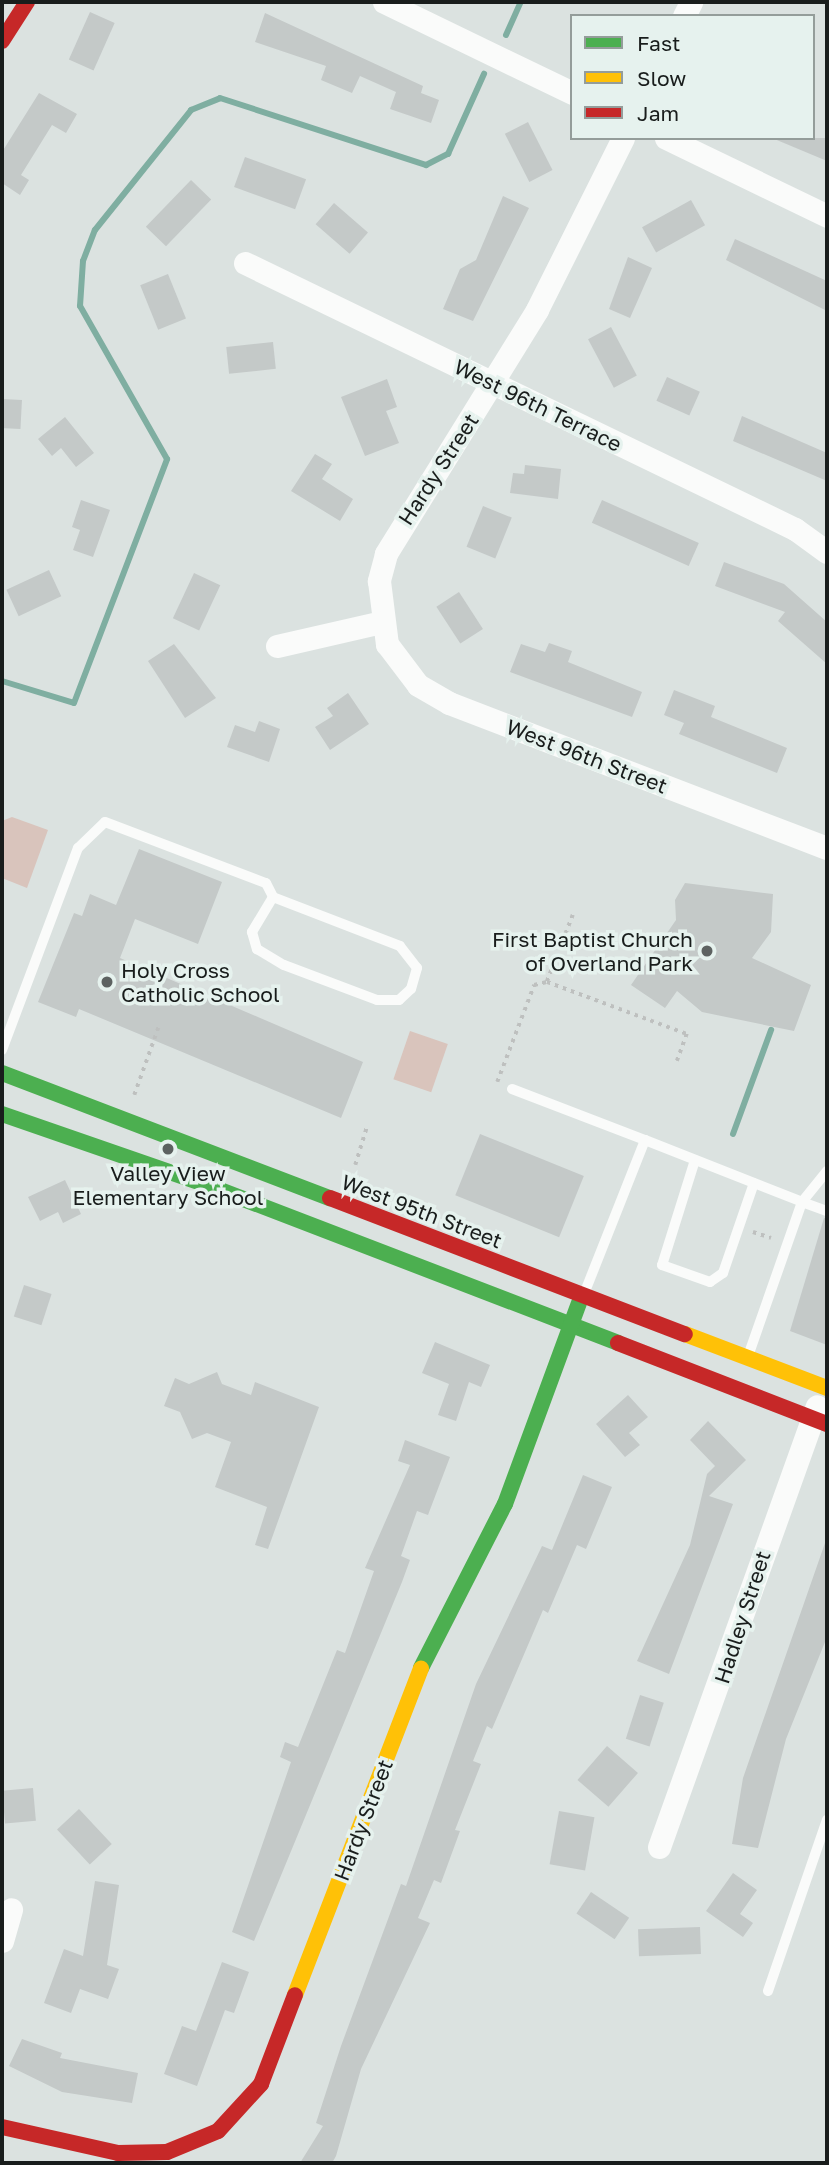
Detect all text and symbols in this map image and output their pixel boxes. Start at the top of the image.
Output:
legend [570,14,815,140]
text: Fast [637,30,680,56]
text: Slow [637,65,686,91]
text: Jam [637,100,679,126]
street label: West 96th Terrace [450,354,626,456]
street label: Hardy Street [393,409,483,529]
street label: West 96th Street [503,714,671,798]
place label: First Baptist Church of Overland Park [492,926,693,976]
marker: First Baptist Church of Overland Park [699,943,715,959]
place label: Holy Cross Catholic School [121,957,280,1007]
marker: Holy Cross Catholic School [99,974,115,990]
marker: Valley View Elementary School [160,1141,176,1157]
place label: Valley View Elementary School [73,1160,263,1210]
street label: West 95th Street [338,1169,506,1253]
street label: Hadley Street [709,1547,775,1687]
street label: Hardy Street [328,1756,398,1884]

